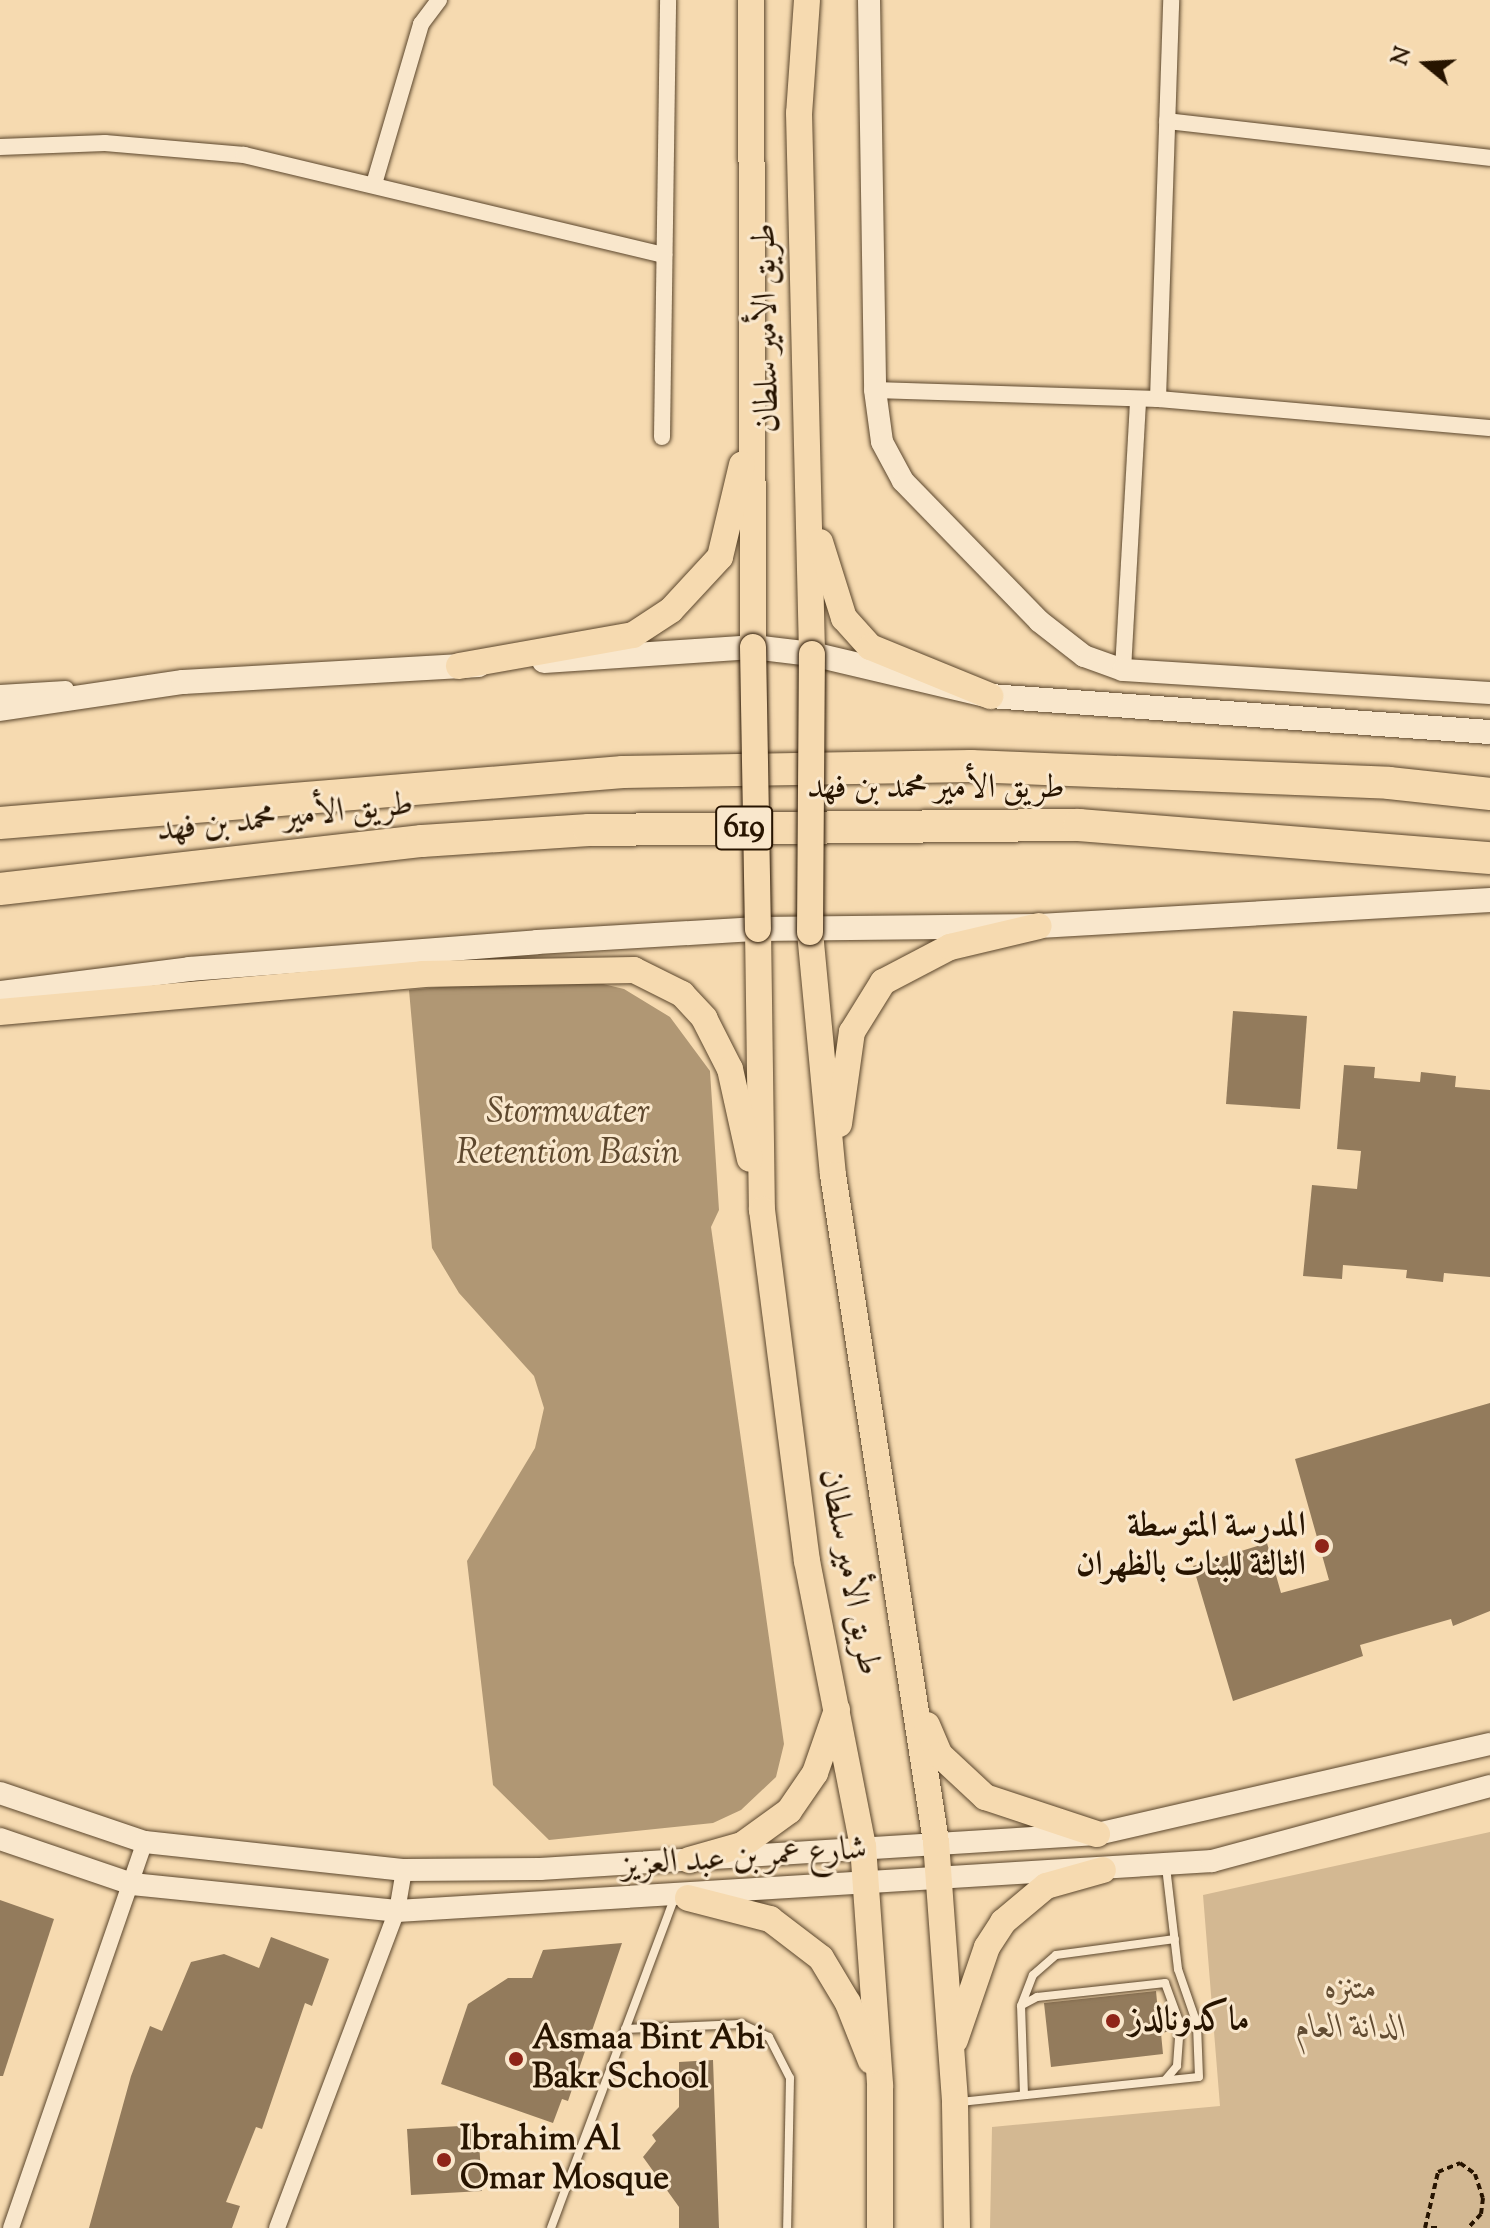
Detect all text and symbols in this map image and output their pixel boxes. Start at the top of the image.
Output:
north arrow [1386,24,1466,104]
text: N [1385,43,1421,70]
street label: طريق الأمير سلطان [745,223,789,433]
street label: طريق الأمير محمد بن فهد [807,769,1065,809]
street label: طريق الأمير محمد بن فهد [155,784,415,852]
road number: 619 [714,800,774,856]
water label: Stormwater Retention Basin [456,1091,680,1176]
street label: طريق الأمير سلطان [809,1465,889,1679]
place label: المدرسة المتوسطة الثالثة للبنات بالظهران [1076,1506,1306,1586]
marker: المدرسة المتوسطة الثالثة للبنات بالظهران [1313,1537,1331,1555]
street label: شارع عمر بن عبد العزيز [620,1829,868,1887]
park label: متنزه الدانة العام [1295,1969,1407,2048]
place label: ماكدونالدز [1129,2001,1249,2041]
marker: ماكدونالدز [1104,2012,1122,2030]
place label: Asmaa Bint Abi Bakr School [532,2019,765,2098]
marker: Asmaa Bint Abi Bakr School [507,2050,525,2068]
place label: Ibrahim Al Omar Mosque [460,2120,669,2200]
marker: Ibrahim Al Omar Mosque [435,2151,453,2169]

